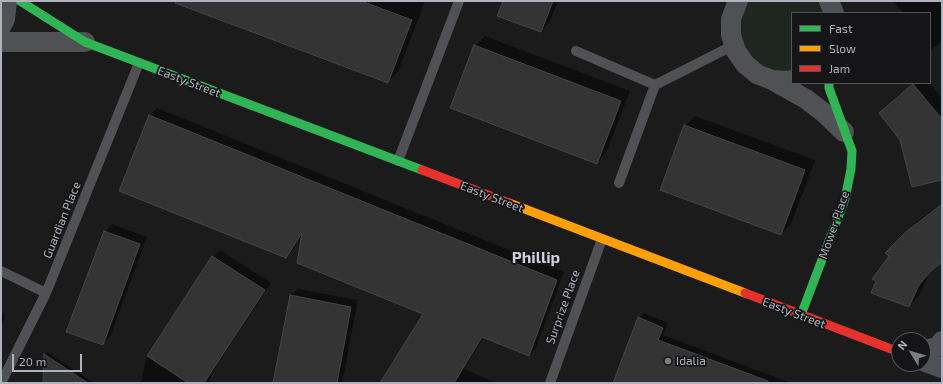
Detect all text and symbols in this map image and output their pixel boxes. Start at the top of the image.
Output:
legend [791,12,931,84]
text: Fast [829,21,852,35]
text: Slow [829,41,856,55]
text: Jam [829,61,850,75]
street label: Easty Street [155,63,223,101]
street label: Easty Street [458,178,526,216]
street label: Guardian Place [40,180,84,260]
street label: Mower Place [816,189,852,261]
district label: Phillip [512,248,560,268]
street label: Surprize Place [543,268,583,346]
street label: Easty Street [760,294,828,332]
north arrow [891,332,931,372]
text: N [894,338,910,352]
scale bar [14,346,84,372]
text: 20 m [19,354,46,368]
place label: Idalia [676,354,706,368]
marker: Idalia [663,356,673,366]

